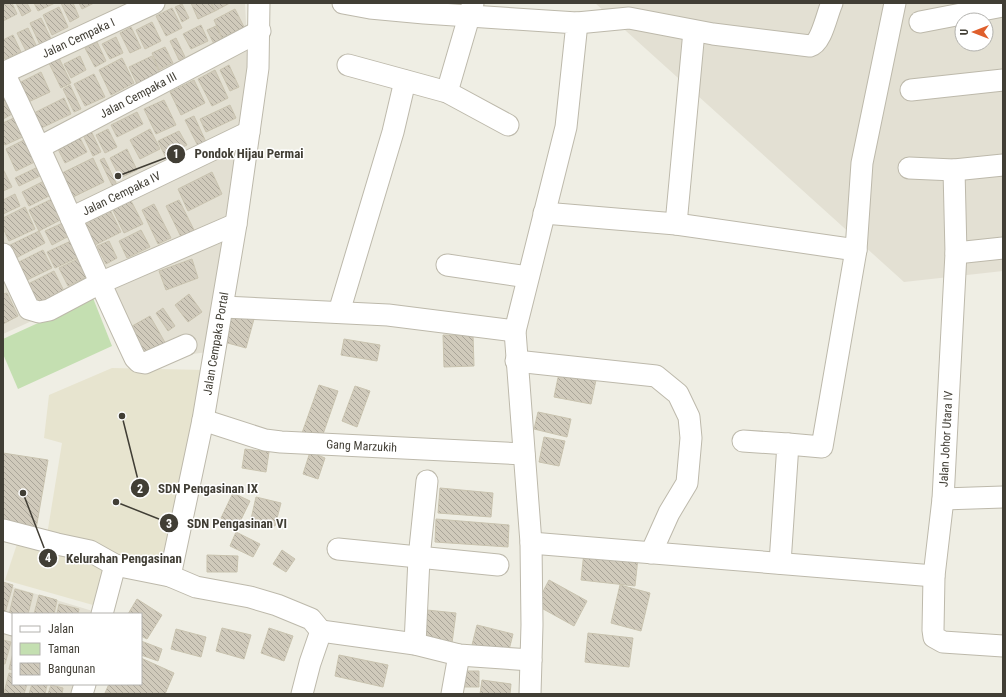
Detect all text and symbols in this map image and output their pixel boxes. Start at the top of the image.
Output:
north arrow [954,12,994,52]
street label: Jalan Cempaka I [40,15,117,61]
text: U [958,29,971,35]
street label: Jalan Cempaka III [97,69,179,121]
callout: Pondok Hijau Permai [166,141,311,166]
text: Pondok Hijau Permai [194,146,304,161]
text: 1 [173,147,179,161]
street label: Jalan Cempaka IV [80,169,163,219]
street label: Jalan Cempaka Portal [200,291,231,396]
street label: Jalan Johor Utara IV [936,390,956,487]
street label: Gang Marzukih [326,437,398,455]
callout: SDN Pengasinan IX [130,476,266,501]
text: SDN Pengasinan IX [158,481,259,496]
text: 2 [137,482,143,496]
callout: SDN Pengasinan VI [159,511,295,536]
text: SDN Pengasinan VI [187,516,287,531]
text: 3 [166,517,172,531]
callout: Kelurahan Pengasinan [38,546,190,571]
text: 4 [45,551,51,565]
text: Kelurahan Pengasinan [66,551,182,566]
legend [12,613,142,685]
text: Jalan [48,622,74,636]
text: Taman [48,642,80,656]
text: Bangunan [48,662,95,676]

